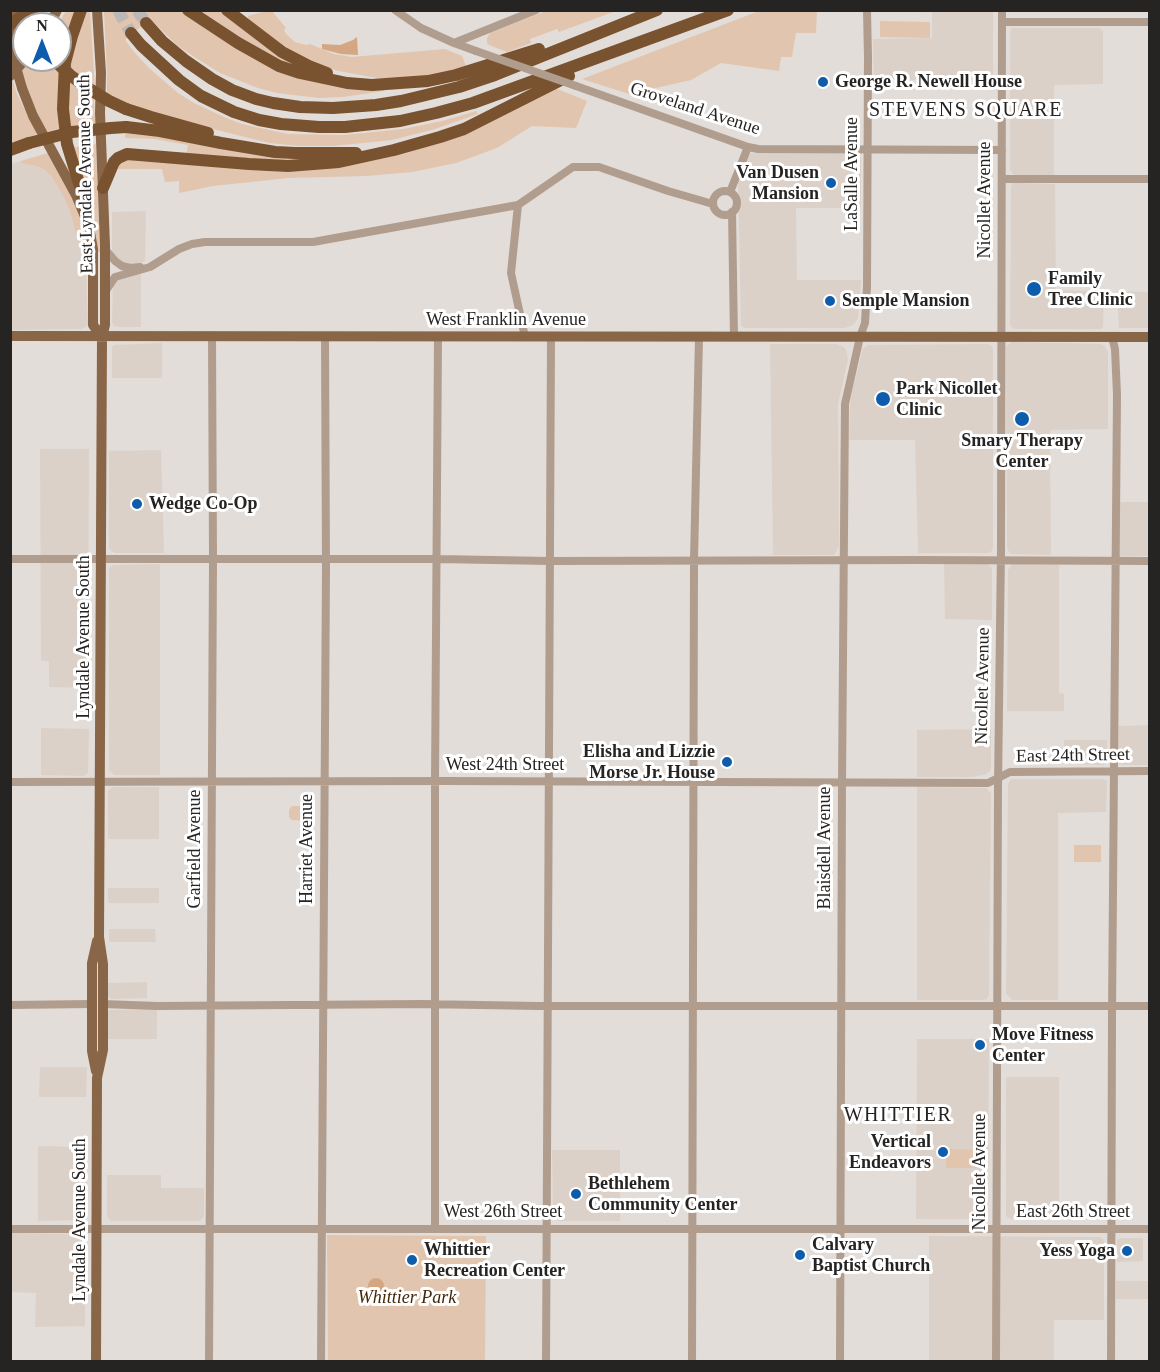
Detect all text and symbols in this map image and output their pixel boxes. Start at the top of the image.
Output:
north arrow [12,12,72,72]
text: N [36,17,48,34]
place label: George R. Newell House [835,71,1022,93]
street label: East Lyndale Avenue South [73,74,99,274]
marker: George R. Newell House [816,75,830,89]
street label: Groveland Avenue [627,78,763,140]
district label: STEVENS SQUARE [869,99,1063,123]
street label: LaSalle Avenue [841,117,863,231]
street label: Nicollet Avenue [974,141,996,259]
place label: Van Dusen Mansion [736,162,819,204]
marker: Van Dusen Mansion [824,176,838,190]
place label: Family Tree Clinic [1048,268,1133,310]
marker: Family Tree Clinic [1025,280,1043,298]
place label: Semple Mansion [842,290,970,312]
marker: Semple Mansion [823,294,837,308]
street label: West Franklin Avenue [426,309,586,331]
place label: Park Nicollet Clinic [896,378,997,420]
marker: Park Nicollet Clinic [874,390,892,408]
marker: Smary Therapy Center [1013,410,1031,428]
place label: Smary Therapy Center [961,430,1083,472]
place label: Wedge Co-Op [149,493,258,515]
marker: Wedge Co-Op [130,497,144,511]
street label: Lyndale Avenue South [73,555,95,719]
street label: Nicollet Avenue [971,627,995,745]
place label: Elisha and Lizzie Morse Jr. House [583,741,715,783]
street label: East 24th Street [1016,744,1130,768]
street label: West 24th Street [446,754,564,776]
marker: Elisha and Lizzie Morse Jr. House [720,755,734,769]
street label: Blaisdell Avenue [814,786,836,910]
street label: Garfield Avenue [184,789,206,909]
street label: Harriet Avenue [296,794,318,904]
place label: Move Fitness Center [992,1024,1093,1066]
marker: Move Fitness Center [973,1038,987,1052]
district label: WHITTIER [844,1104,952,1128]
street label: Nicollet Avenue [969,1113,991,1231]
place label: Vertical Endeavors [849,1131,931,1174]
street label: Lyndale Avenue South [69,1138,91,1302]
marker: Vertical Endeavors [936,1145,950,1159]
place label: Bethlehem Community Center [588,1173,737,1216]
marker: Bethlehem Community Center [569,1187,583,1201]
street label: West 26th Street [444,1201,562,1223]
street label: East 26th Street [1016,1201,1130,1223]
place label: Calvary Baptist Church [812,1234,930,1276]
place label: Whittier Recreation Center [424,1239,565,1282]
place label: Yess Yoga [1039,1240,1115,1262]
marker: Yess Yoga [1120,1244,1134,1258]
marker: Calvary Baptist Church [793,1248,807,1262]
marker: Whittier Recreation Center [405,1253,419,1267]
park label: Whittier Park [358,1287,456,1309]

